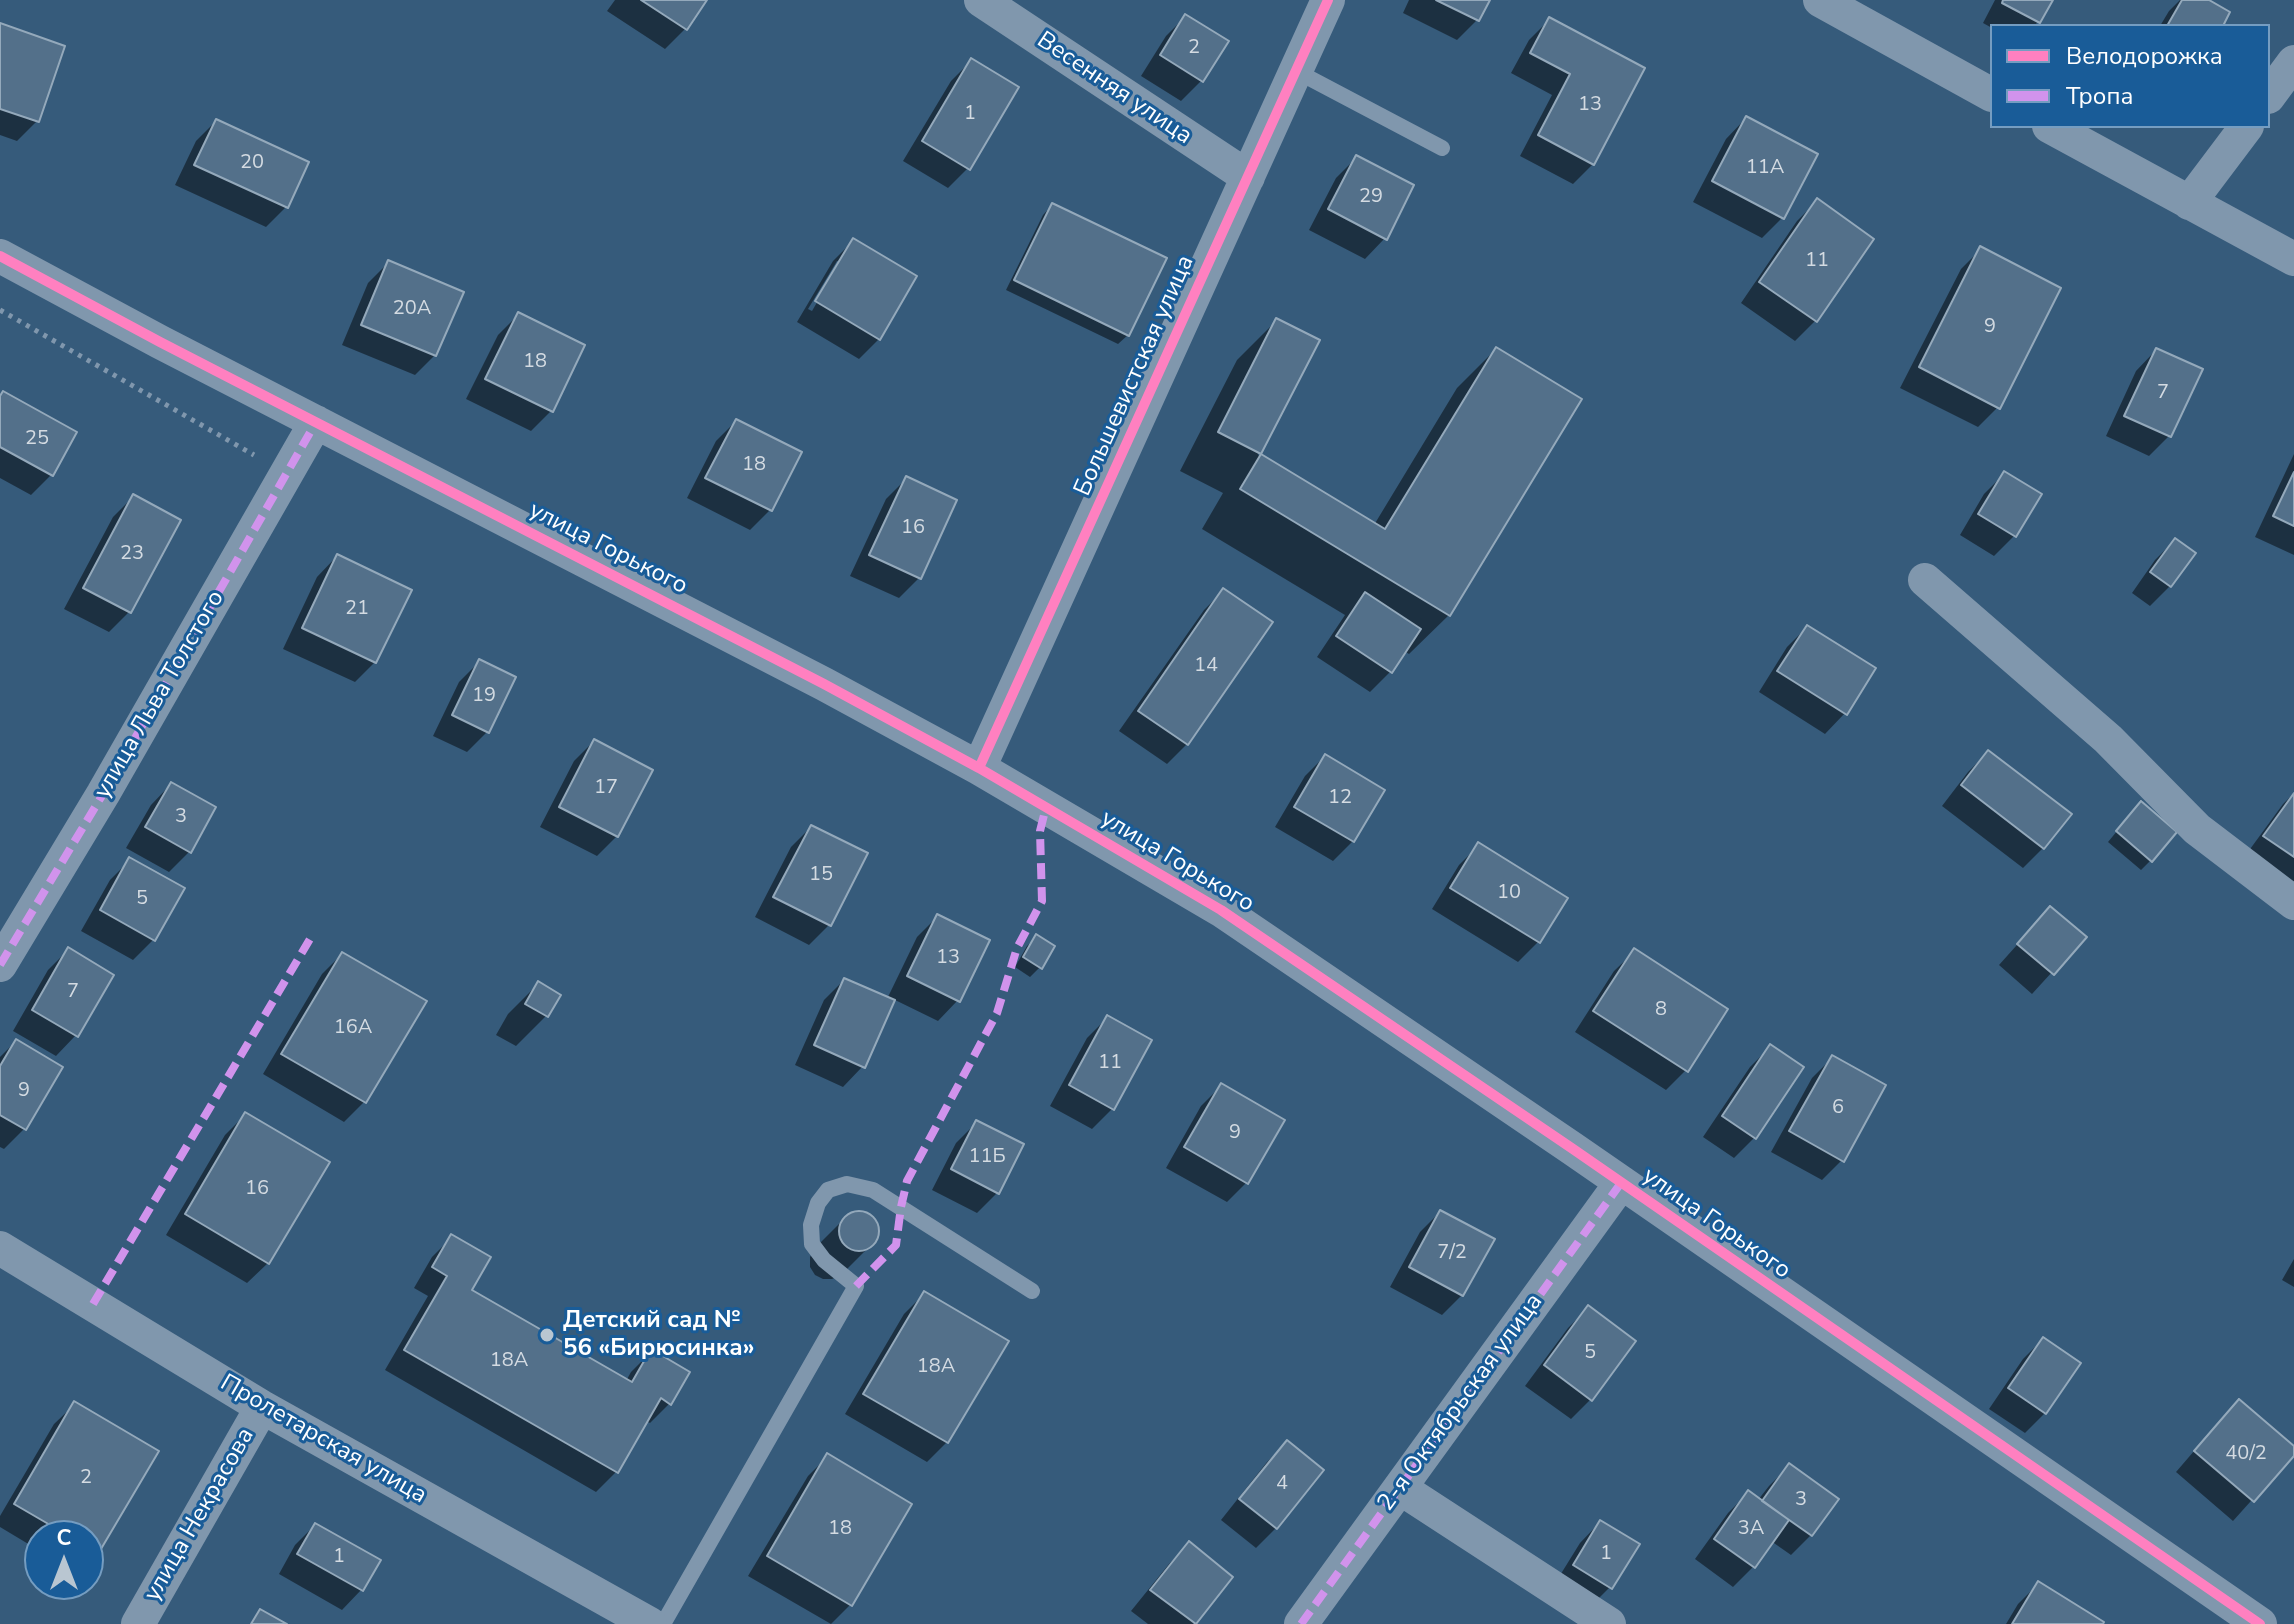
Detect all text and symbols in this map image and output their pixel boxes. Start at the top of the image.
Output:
legend [1990,24,2270,128]
street label: Весенняя улица [1031,27,1197,151]
house number: 2 [1188,36,1200,60]
text: Велодорожка [2066,40,2223,72]
text: Тропа [2066,80,2133,112]
house number: 13 [1578,93,1602,117]
house number: 1 [964,102,976,126]
house number: 20 [240,151,264,175]
house number: 11А [1746,156,1784,180]
house number: 29 [1359,185,1383,209]
house number: 11 [1805,249,1829,273]
street label: Большевистская улица [1069,251,1201,501]
house number: 20А [393,297,431,321]
house number: 9 [1984,315,1996,339]
house number: 18 [523,350,547,374]
house number: 7 [2157,381,2169,405]
house number: 25 [25,427,49,451]
house number: 18 [742,453,766,477]
street label: улица Горького [524,497,692,601]
house number: 16 [901,516,925,540]
house number: 23 [120,542,144,566]
street label: улица Льва Толстого [89,586,231,804]
house number: 21 [345,597,369,621]
house number: 14 [1194,654,1218,678]
house number: 19 [472,684,496,708]
house number: 17 [594,776,618,800]
house number: 12 [1328,786,1352,810]
house number: 3 [175,805,187,829]
street label: улица Горького [1095,805,1259,919]
house number: 15 [809,863,833,887]
house number: 10 [1497,881,1521,905]
house number: 5 [136,887,148,911]
house number: 13 [936,946,960,970]
house number: 7 [67,980,79,1004]
house number: 8 [1655,998,1667,1022]
house number: 16А [334,1016,372,1040]
house number: 11 [1098,1051,1122,1075]
house number: 9 [18,1079,30,1103]
house number: 6 [1832,1096,1844,1120]
house number: 9 [1229,1121,1241,1145]
house number: 11Б [968,1145,1006,1169]
street label: улица Горького [1636,1162,1796,1286]
house number: 16 [245,1177,269,1201]
house number: 7/2 [1437,1241,1467,1265]
street label: 2-я Октябрьская улица [1372,1289,1550,1517]
place label: Детский сад № 56 «Бирюсинка» [563,1307,755,1363]
marker: Детский сад № 56 «Бирюсинка» [538,1326,556,1344]
house number: 5 [1584,1341,1596,1365]
house number: 18А [490,1349,528,1373]
house number: 18А [917,1355,955,1379]
street label: Пролетарская улица [215,1369,431,1511]
street label: улица Некрасова [139,1423,261,1607]
house number: 40/2 [2225,1442,2267,1466]
house number: 2 [80,1466,92,1490]
house number: 4 [1276,1472,1288,1496]
house number: 3 [1795,1488,1807,1512]
house number: 18 [828,1517,852,1541]
house number: 3А [1738,1517,1764,1541]
north arrow [24,1520,104,1600]
text: С [57,1523,71,1553]
house number: 1 [1600,1542,1612,1566]
house number: 1 [333,1545,345,1569]

